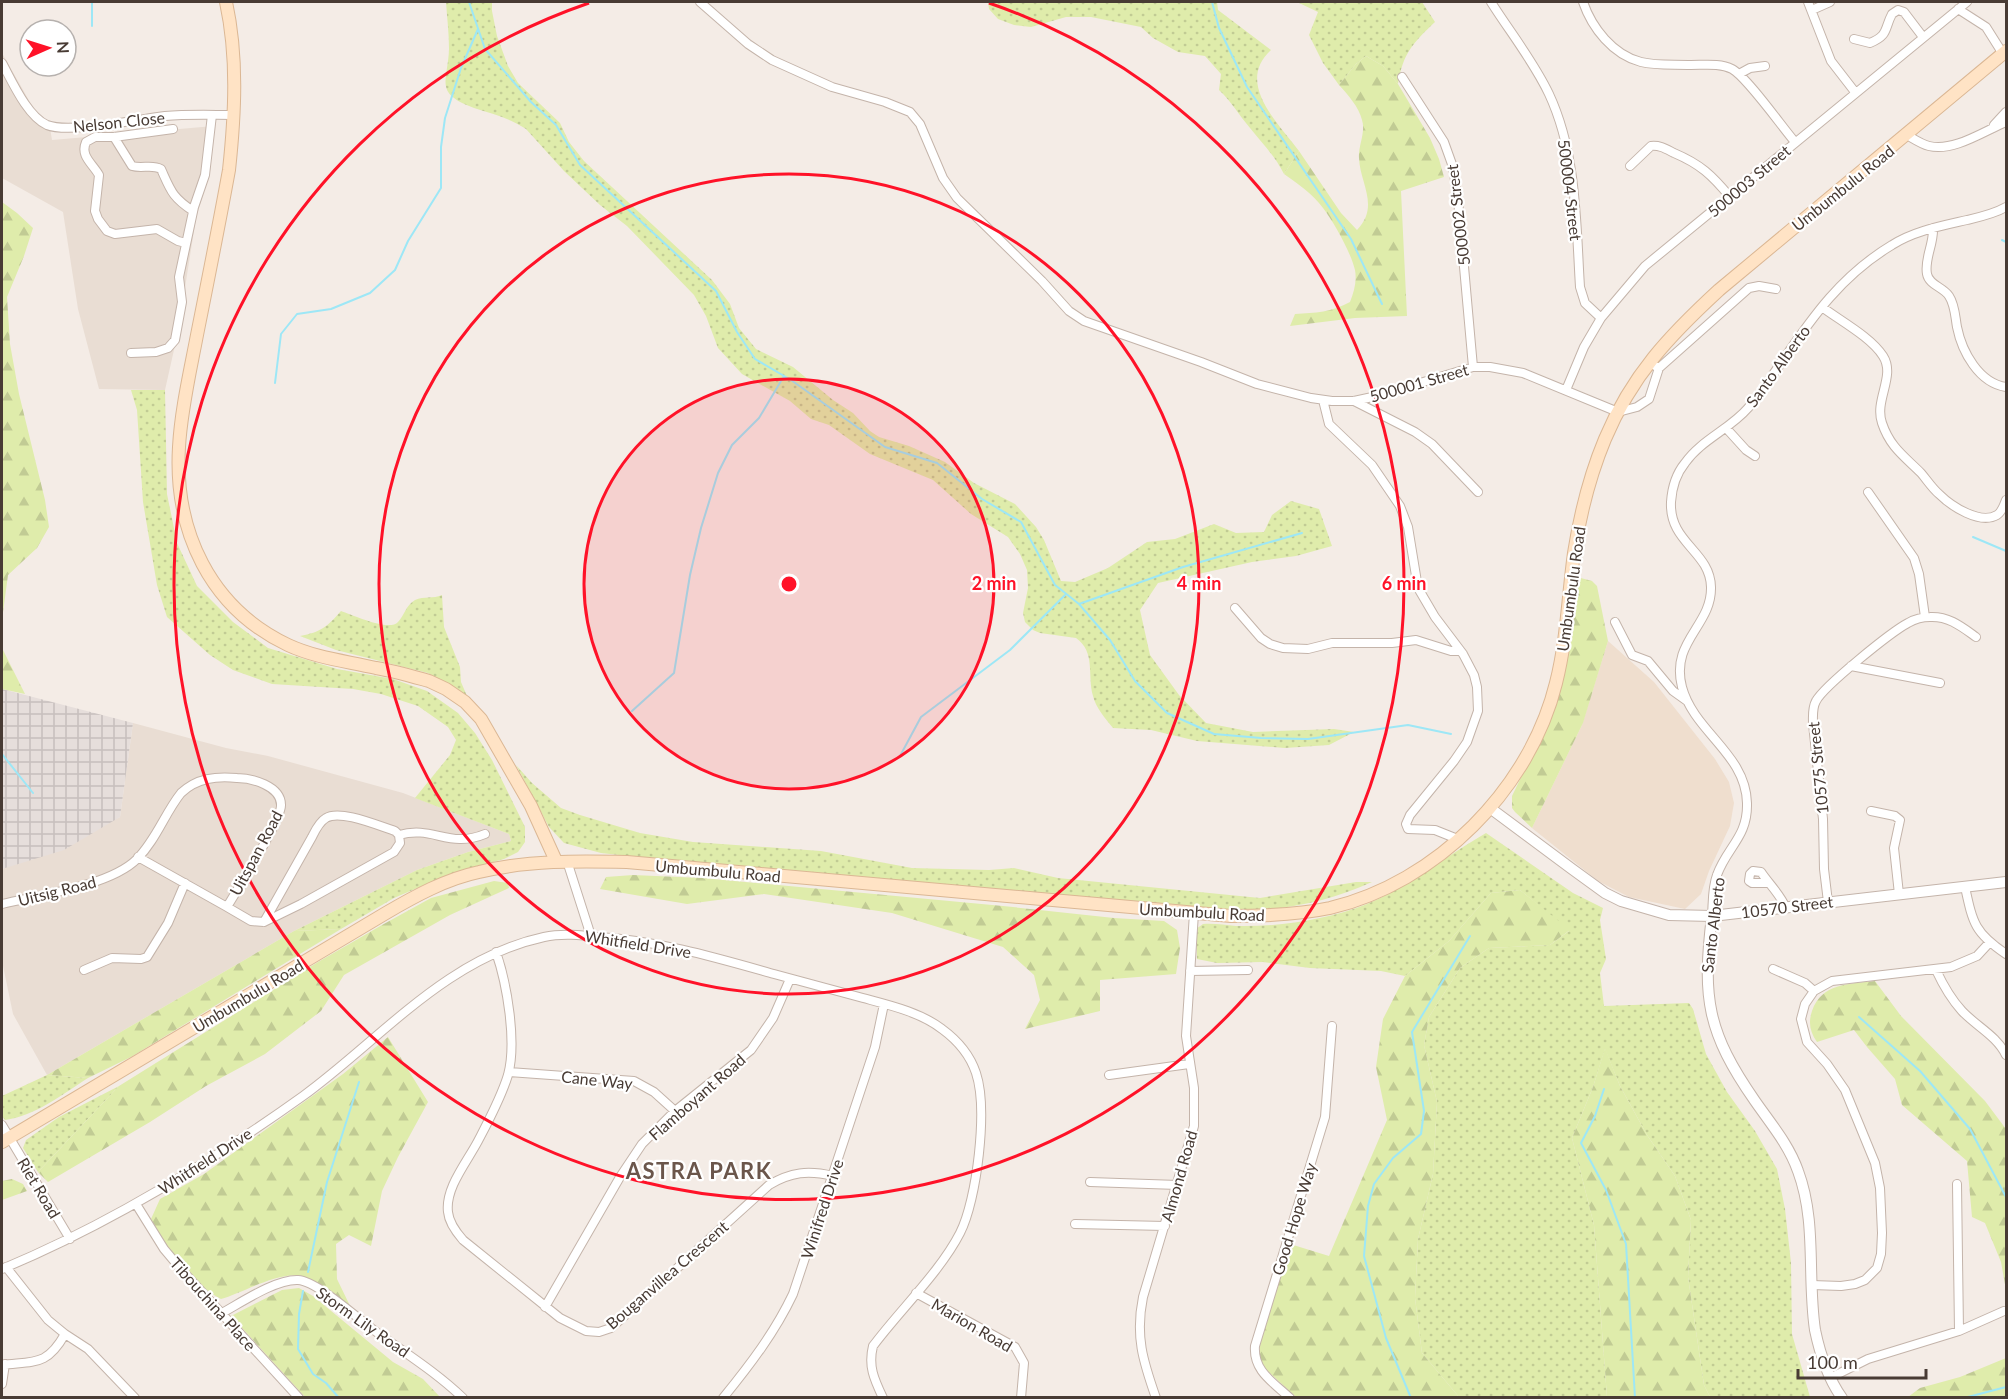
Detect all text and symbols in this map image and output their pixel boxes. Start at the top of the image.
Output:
north arrow [18,18,78,78]
text: N [54,41,73,54]
street label: Nelson Close [72,107,166,136]
street label: 500004 Street [1555,138,1586,242]
street label: 500003 Street [1704,140,1794,221]
street label: Umbumbulu Road [1788,141,1898,235]
street label: 500002 Street [1442,163,1473,267]
street label: Santo Alberto [1742,321,1814,410]
street label: 500001 Street [1367,359,1471,406]
street label: Umbumbulu Road [1552,525,1589,653]
text: 2 min [972,572,1016,594]
text: 4 min [1177,572,1221,594]
text: 6 min [1382,572,1426,594]
centre of rings [779,574,799,594]
street label: 10575 Street [1803,721,1832,815]
street label: Uitspan Road [225,807,286,899]
street label: Umbumbulu Road [655,856,782,885]
street label: Uitsig Road [16,872,98,909]
street label: Santo Alberto [1697,876,1728,974]
street label: 10570 Street [1740,891,1834,922]
street label: Umbumbulu Road [1139,899,1265,924]
street label: Whitfield Drive [583,926,693,961]
street label: Umbumbulu Road [189,955,307,1036]
street label: Flamboyant Road [644,1050,749,1144]
street label: Cane Way [560,1066,634,1093]
street label: Whitfield Drive [154,1123,255,1198]
street label: Almond Road [1156,1128,1201,1224]
street label: Riet Road [14,1154,65,1222]
district label: ASTRA PARK [625,1157,772,1184]
street label: Winifred Drive [796,1157,847,1261]
street label: Good Hope Way [1267,1160,1320,1277]
street label: Bouganvillea Crescent [602,1216,732,1333]
street label: Tibouchina Place [167,1253,260,1354]
street label: Storm Lily Road [313,1282,414,1361]
street label: Marion Road [929,1294,1016,1355]
scale bar [1798,1342,1926,1380]
text: 100 m [1807,1351,1858,1373]

